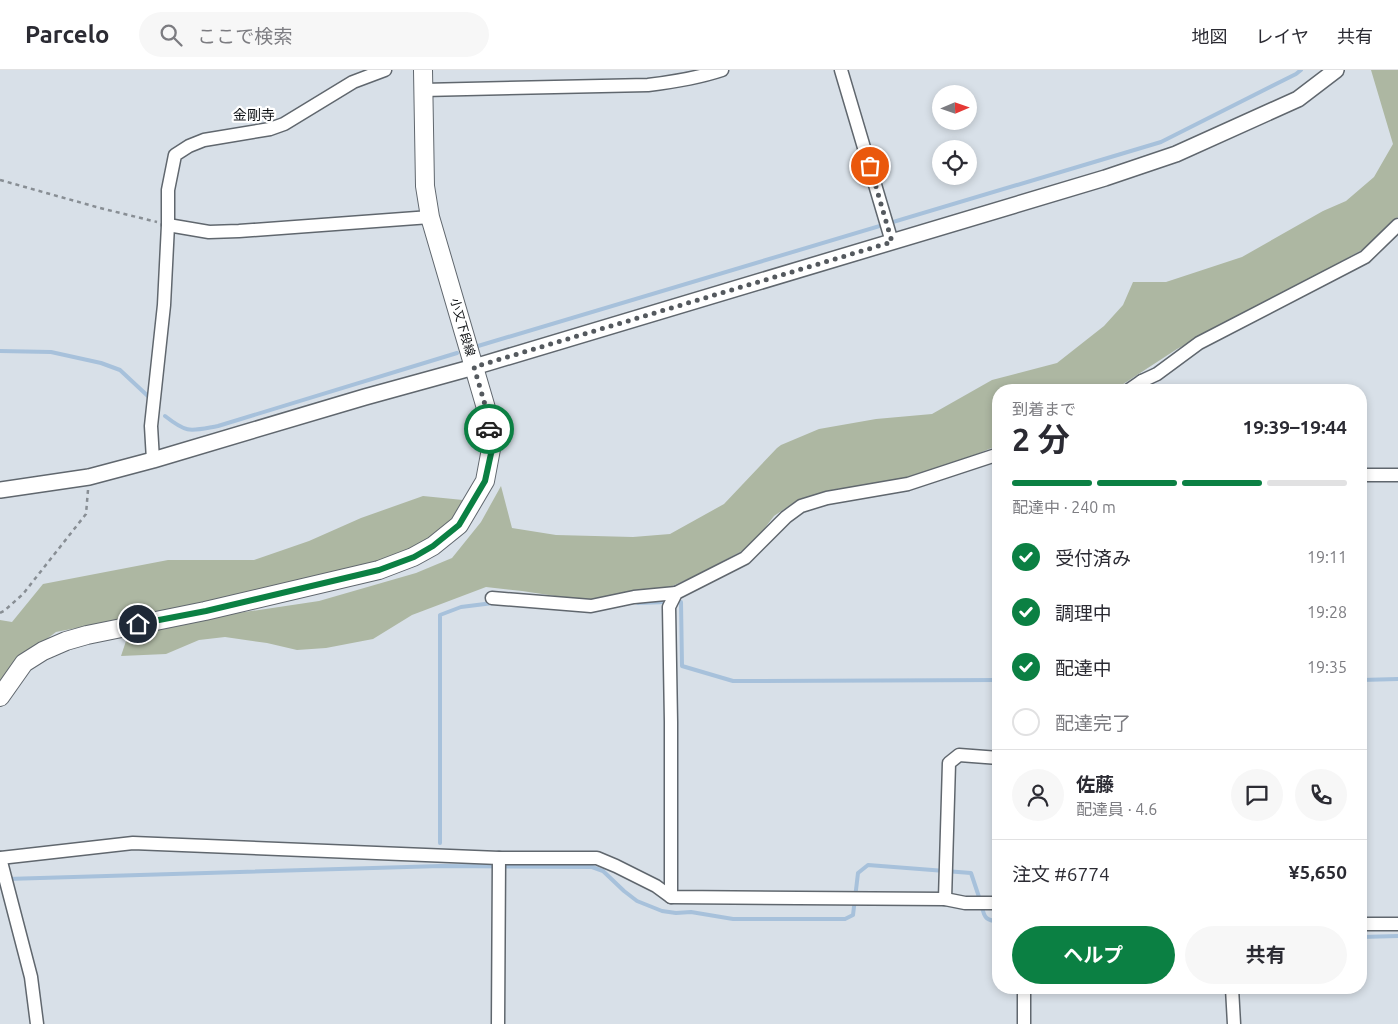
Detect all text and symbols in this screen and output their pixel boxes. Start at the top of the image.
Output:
search box [139,12,489,57]
text: Parcelo [25,21,109,48]
icon: search [157,21,185,49]
text: ここで検索 [197,25,292,47]
text: 地図 [1192,26,1228,46]
text: レイヤ [1256,26,1309,46]
text: 共有 [1337,26,1373,46]
north arrow [932,85,978,130]
map controls [932,85,977,185]
district label: 金剛寺 [233,107,275,123]
button: locate [932,140,977,185]
pin [849,145,891,187]
icon: bag [856,152,884,180]
street label: 小又下段線 [448,296,478,358]
text: 到着まで [1012,400,1076,418]
courier [464,404,514,454]
icon: car [475,415,503,443]
text: 19:39–19:44 [1242,416,1347,438]
text: 2 分 [1012,421,1070,457]
text: 配達中 · 240 m [1012,498,1116,516]
icon: check [1012,543,1040,571]
text: 受付済み [1055,547,1131,569]
text: 19:11 [1307,548,1347,566]
icon: check [1012,598,1040,626]
text: 調理中 [1055,602,1112,624]
pin [117,603,159,645]
text: 19:28 [1307,603,1347,621]
icon: home [124,610,152,638]
icon: check [1012,653,1040,681]
text: 配達中 [1055,657,1112,679]
text: 19:35 [1307,658,1347,676]
text: 配達完了 [1055,712,1131,734]
button: person [1012,769,1064,821]
button: chat [1231,769,1283,821]
button: phone [1295,769,1347,821]
text: 佐藤 [1076,773,1114,795]
text: 配達員 · 4.6 [1076,800,1157,818]
text: ¥5,650 [1289,861,1347,883]
text: 注文 #6774 [1012,863,1110,885]
button: ヘルプ [1012,926,1175,984]
button: 共有 [1185,926,1347,984]

